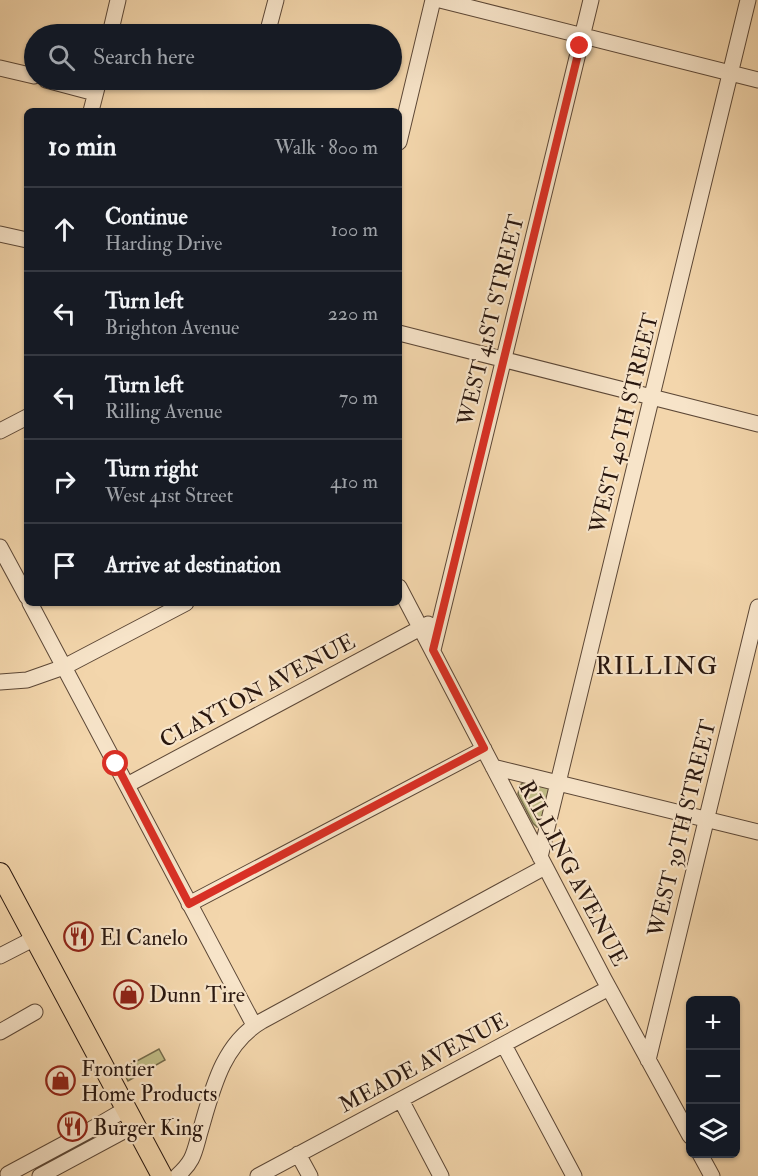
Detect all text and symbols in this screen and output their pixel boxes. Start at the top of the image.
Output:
search box [24,24,402,90]
route end [566,32,592,58]
icon: search [45,41,78,74]
text: Search here [93,43,195,71]
text: 10 min [48,131,116,163]
text: Walk · 800 m [275,135,378,160]
text: Continue [105,203,188,231]
street label: WEST 41ST STREET [451,211,531,430]
icon: ahead [48,213,81,246]
text: 100 m [331,217,378,242]
text: Harding Drive [105,231,222,256]
text: Turn left [105,287,184,315]
icon: left [48,297,81,330]
text: 220 m [328,301,378,326]
street label: WEST 40TH STREET [583,310,665,537]
text: Brighton Avenue [105,315,239,340]
text: Turn left [105,371,184,399]
icon: left [48,381,81,414]
text: 70 m [339,385,378,410]
text: Rilling Avenue [105,399,222,424]
text: Turn right [105,455,198,483]
icon: right [48,465,81,498]
text: 410 m [330,469,378,494]
text: West 41st Street [105,483,233,508]
icon: arrive [48,549,81,582]
text: Arrive at destination [105,551,281,579]
street label: CLAYTON AVENUE [155,627,360,754]
district label: RILLING [595,651,719,682]
street label: WEST 39TH STREET [641,716,723,941]
route start [102,750,128,776]
street label: RILLING AVENUE [512,776,634,971]
restaurant icon: El Canelo [63,921,95,953]
place label: El Canelo [100,924,188,952]
shop icon: Dunn Tire [112,978,144,1010]
place label: Dunn Tire [149,981,245,1009]
map controls [686,996,740,1158]
button: + [686,996,740,1050]
street label: MEADE AVENUE [334,1007,513,1119]
button: − [686,1050,740,1104]
place label: Frontier Home Products [81,1055,217,1108]
shop icon: Frontier Home Products [44,1065,76,1097]
button: layers [686,1104,740,1158]
restaurant icon: Burger King [56,1111,88,1143]
place label: Burger King [93,1114,204,1142]

